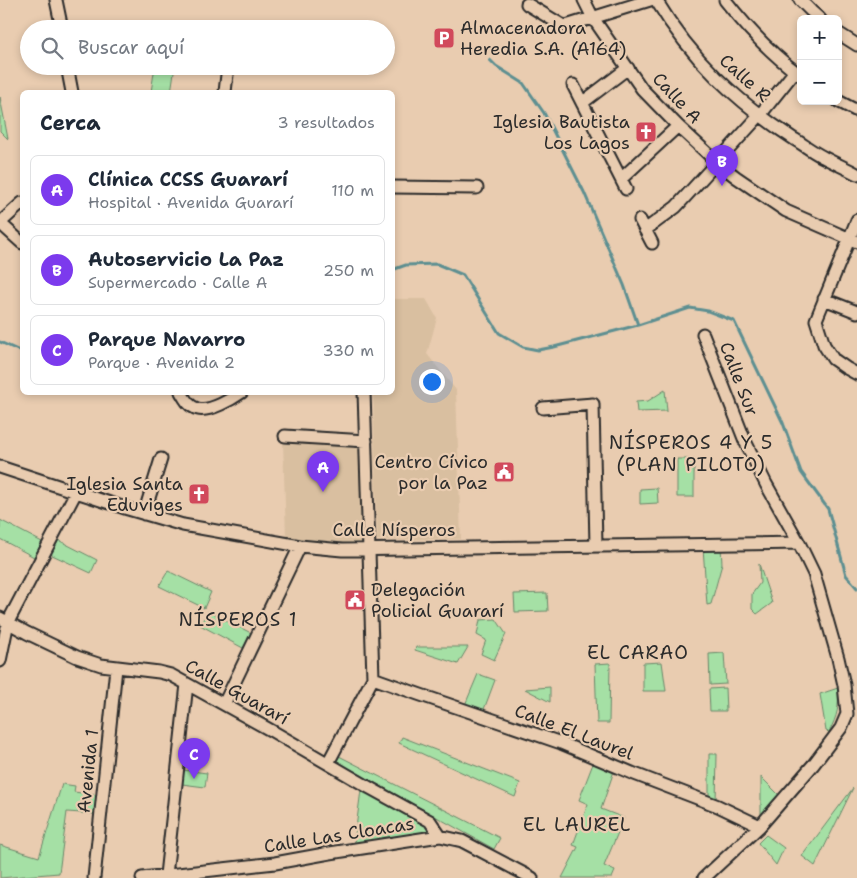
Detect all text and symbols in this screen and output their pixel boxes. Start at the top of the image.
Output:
map controls [797,15,842,105]
button: + [797,15,842,60]
place label: Almacenadora Heredia S.A. (A164) [460,16,626,61]
search box [20,20,395,75]
parking icon: Almacenadora Heredia S.A. (A164) [432,26,456,50]
icon: search [38,34,66,62]
text: Buscar aquí [78,35,184,60]
street label: Calle R [714,49,776,107]
button: − [797,60,842,105]
street label: Calle A [647,67,707,129]
text: Cerca [40,109,101,137]
place label: Iglesia Bautista Los Lagos [493,110,630,155]
text: 3 resultados [277,112,375,133]
church icon: Iglesia Bautista Los Lagos [634,120,658,144]
pin: B [706,145,738,186]
text: Clínica CCSS Guararí [88,167,288,192]
text: A [51,180,63,201]
text: 110 m [331,180,374,201]
text: Hospital · Avenida Guararí [88,192,294,213]
text: Autoservicio La Paz [88,247,284,272]
text: B [52,260,62,281]
text: 250 m [323,260,374,281]
text: Supermercado · Calle A [88,272,267,293]
text: Parque Navarro [88,327,245,352]
street label: Calle Sur [714,339,764,419]
text: C [52,340,62,361]
text: 330 m [322,340,374,361]
text: Parque · Avenida 2 [88,352,235,373]
your location [419,369,445,395]
district label: NÍSPEROS 4 Y 5 (PLAN PILOTO) [609,429,773,477]
place label: Centro Cívico por la Paz [374,450,488,495]
pin: A [307,451,339,492]
public building icon: Centro Cívico por la Paz [492,460,516,484]
place label: Iglesia Santa Eduviges [67,472,183,517]
church icon: Iglesia Santa Eduviges [187,482,211,506]
street label: Calle Nísperos [332,518,456,542]
place label: Delegación Policial Guararí [371,578,504,623]
public building icon: Delegación Policial Guararí [343,588,367,612]
district label: NÍSPEROS 1 [178,606,298,632]
district label: EL CARAO [587,640,689,665]
street label: Calle Guararí [181,654,293,730]
street label: Calle El Laurel [511,698,637,766]
street label: Avenida 1 [72,728,104,814]
pin: C [178,738,210,779]
street label: Calle Las Cloacas [262,811,416,859]
district label: EL LAUREL [523,812,631,837]

